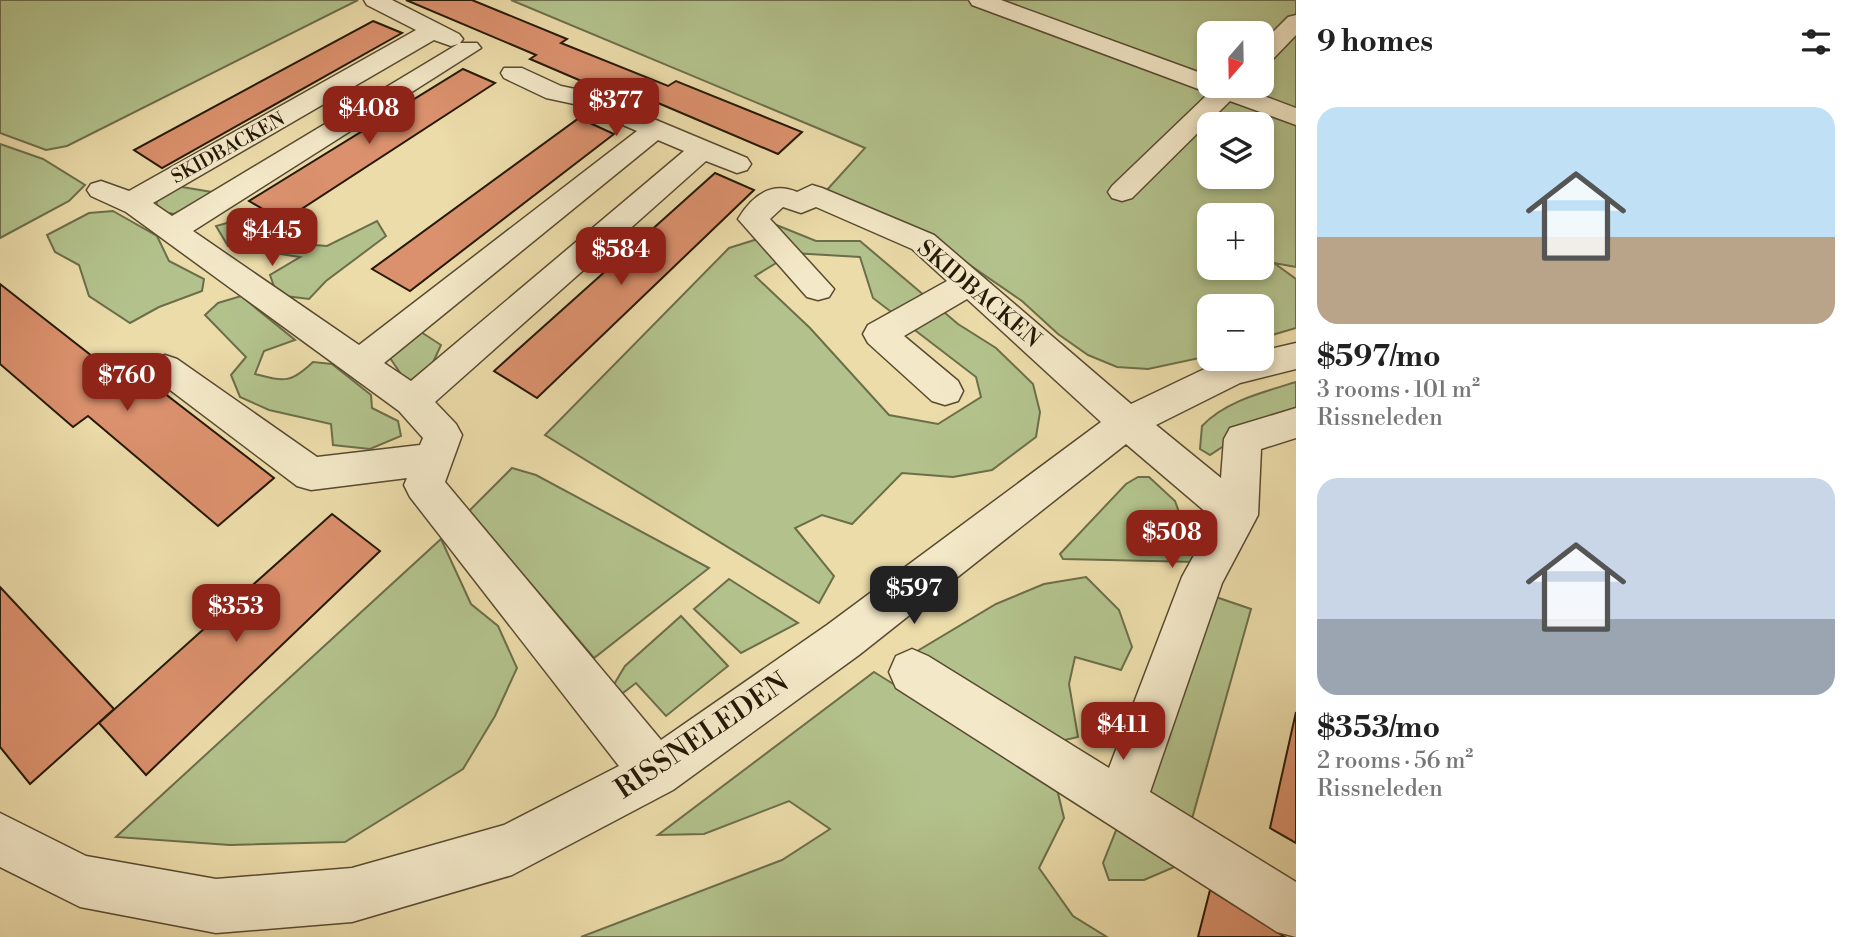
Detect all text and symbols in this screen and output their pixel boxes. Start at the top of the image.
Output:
north arrow [1197,21,1274,98]
map controls [1197,21,1274,371]
text: 9 homes [1317,23,1433,61]
icon: filters [1797,23,1835,61]
pin: $377 [575,78,657,138]
pin: $408 [328,86,410,146]
text: $377 [589,87,643,115]
text: $408 [339,95,399,123]
street label: SKIDBACKEN [167,107,289,189]
button: layers [1197,112,1274,189]
icon: home [1513,153,1639,279]
button: + [1197,203,1274,280]
pin: $445 [231,208,313,268]
text: $445 [242,217,302,245]
pin: $584 [580,228,662,287]
street label: SKIDBACKEN [912,234,1046,354]
text: $584 [592,236,650,264]
button: − [1197,294,1274,371]
text: $597/mo [1317,338,1441,376]
pin: $760 [86,354,168,413]
text: $760 [98,362,156,390]
text: 3 rooms · 101 m² [1317,376,1480,404]
text: Rissneleden [1317,404,1443,432]
pin: $508 [1131,510,1213,570]
text: $508 [1142,519,1202,547]
icon: home [1513,524,1639,650]
pin: $597 [873,566,955,626]
text: $597 [886,575,942,603]
pin: $353 [195,584,277,644]
text: $353 [208,593,264,621]
street label: RISSNELEDEN [608,665,796,807]
pin: $411 [1082,702,1164,762]
text: $353/mo [1317,709,1440,747]
text: $411 [1097,711,1149,739]
text: 2 rooms · 56 m² [1317,747,1473,775]
text: Rissneleden [1317,775,1443,803]

